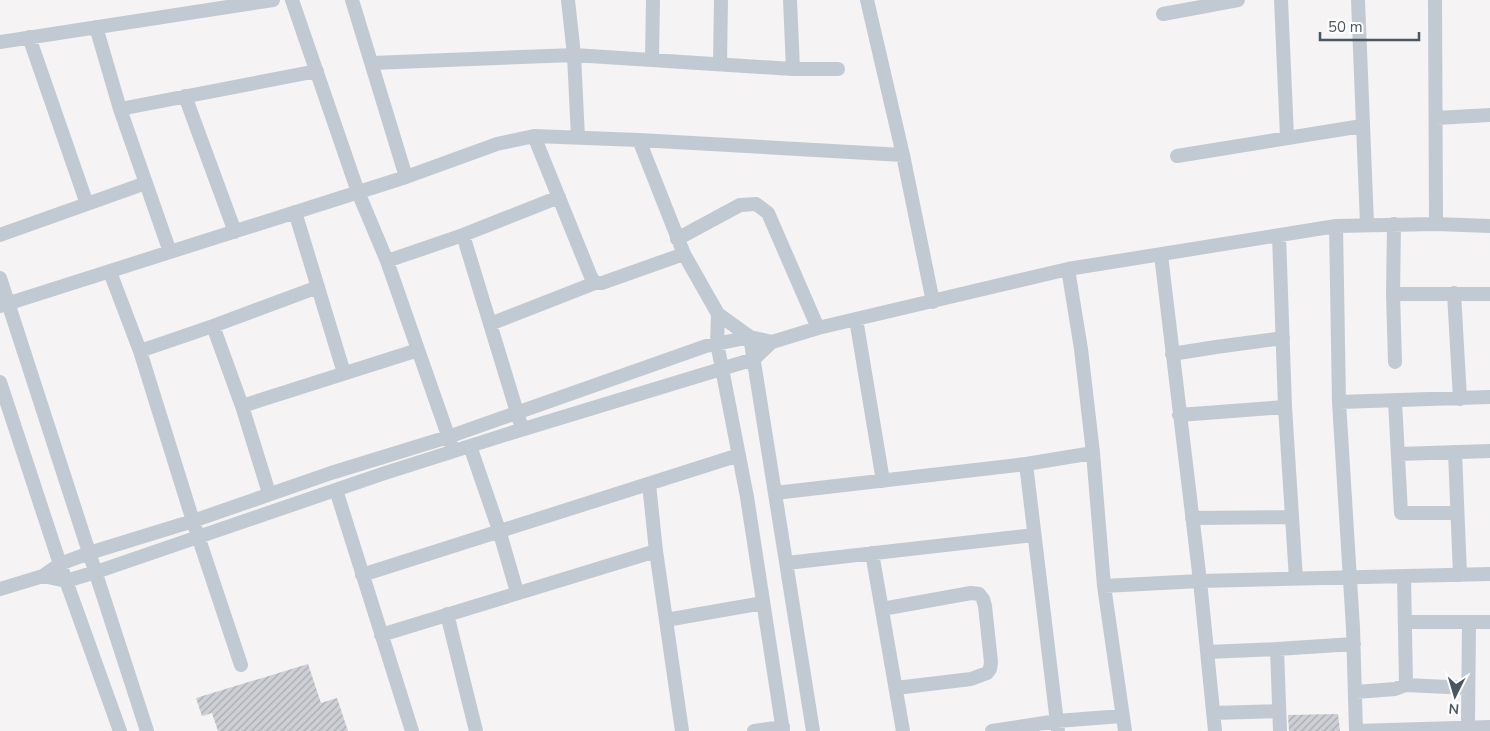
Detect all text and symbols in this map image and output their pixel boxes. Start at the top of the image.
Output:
scale bar [1320,10,1419,42]
text: 50 m [1328,17,1363,37]
north arrow [1430,671,1480,721]
text: N [1448,699,1460,718]

